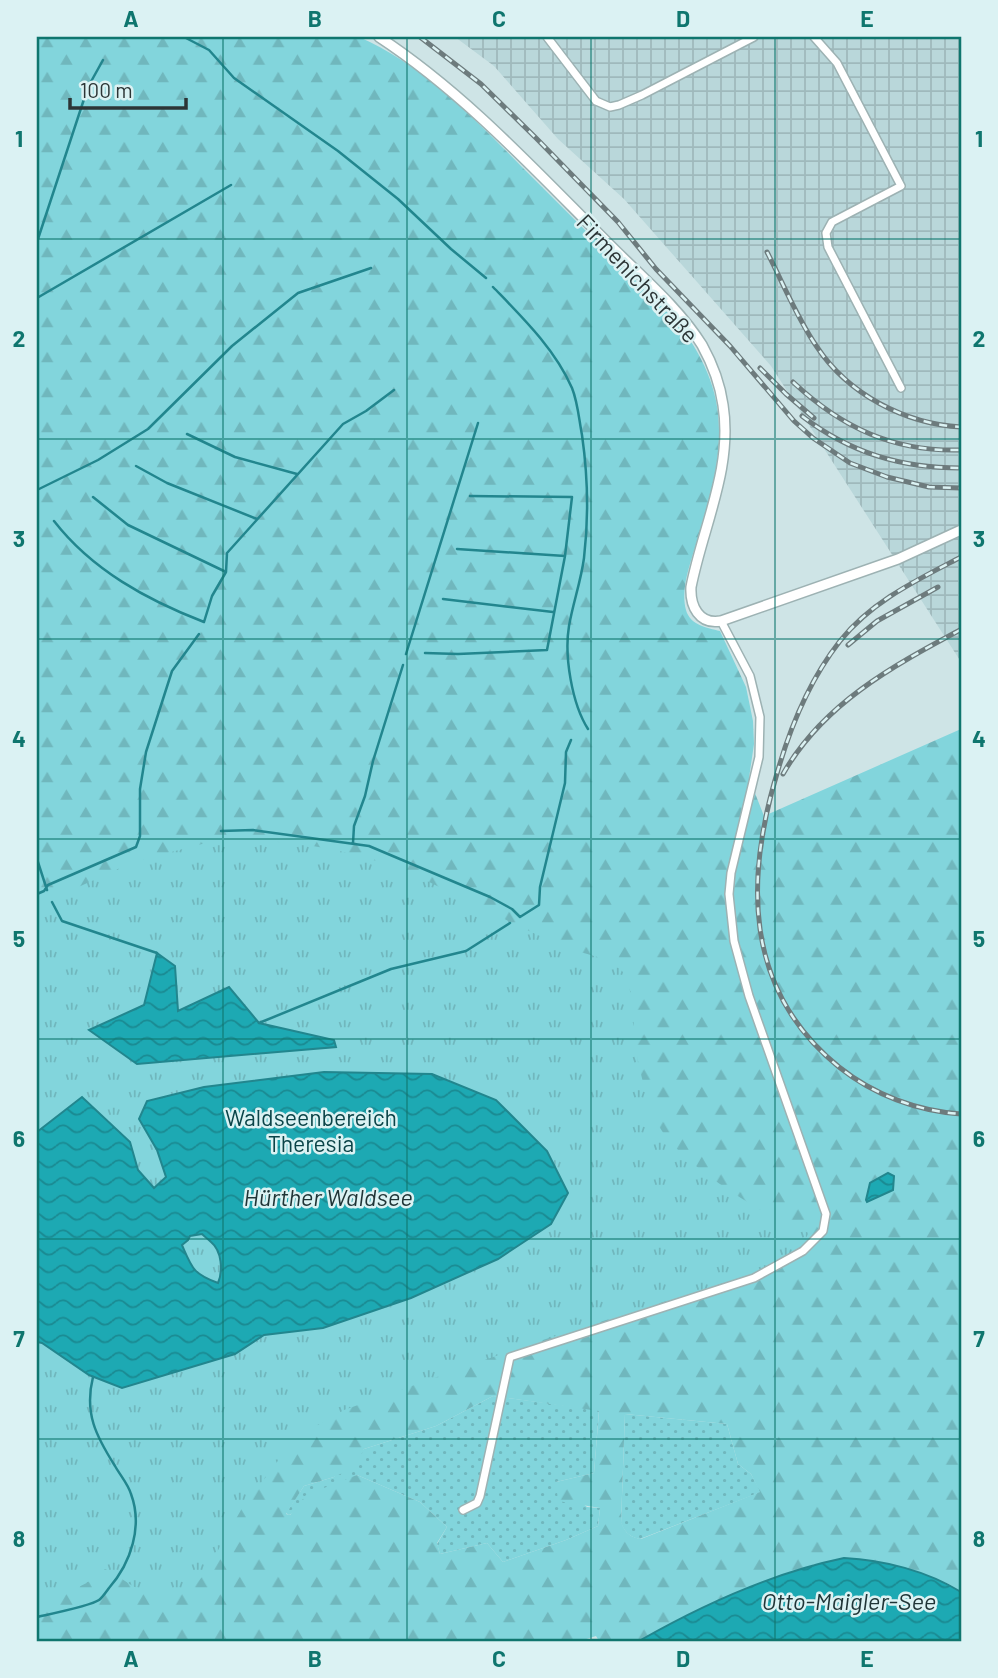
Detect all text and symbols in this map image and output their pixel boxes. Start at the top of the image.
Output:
text: A [123,4,139,32]
text: B [308,4,322,32]
text: C [492,4,506,32]
text: D [676,4,690,32]
text: E [860,4,874,32]
scale bar [70,66,186,110]
text: 100 m [80,77,133,102]
text: 1 [15,124,23,152]
text: 1 [975,124,983,152]
street label: Firmenichstraße [571,208,705,348]
text: 2 [13,324,25,352]
text: 2 [973,324,985,352]
text: 3 [13,524,25,552]
text: 3 [973,524,985,552]
text: 4 [12,724,26,752]
text: 4 [972,724,986,752]
text: 5 [13,924,25,952]
text: 5 [973,924,985,952]
park label: Waldseenbereich Theresia [225,1103,397,1157]
text: 6 [13,1124,25,1152]
text: 6 [973,1124,985,1152]
water label: Hürther Waldsee [243,1182,413,1211]
text: 7 [13,1324,25,1352]
text: 7 [973,1324,985,1352]
text: 8 [13,1524,25,1552]
text: 8 [973,1524,985,1552]
water label: Otto-Maigler-See [762,1586,936,1615]
text: A [123,1644,139,1672]
text: B [308,1644,322,1672]
text: C [492,1644,506,1672]
text: D [676,1644,690,1672]
text: E [860,1644,874,1672]

